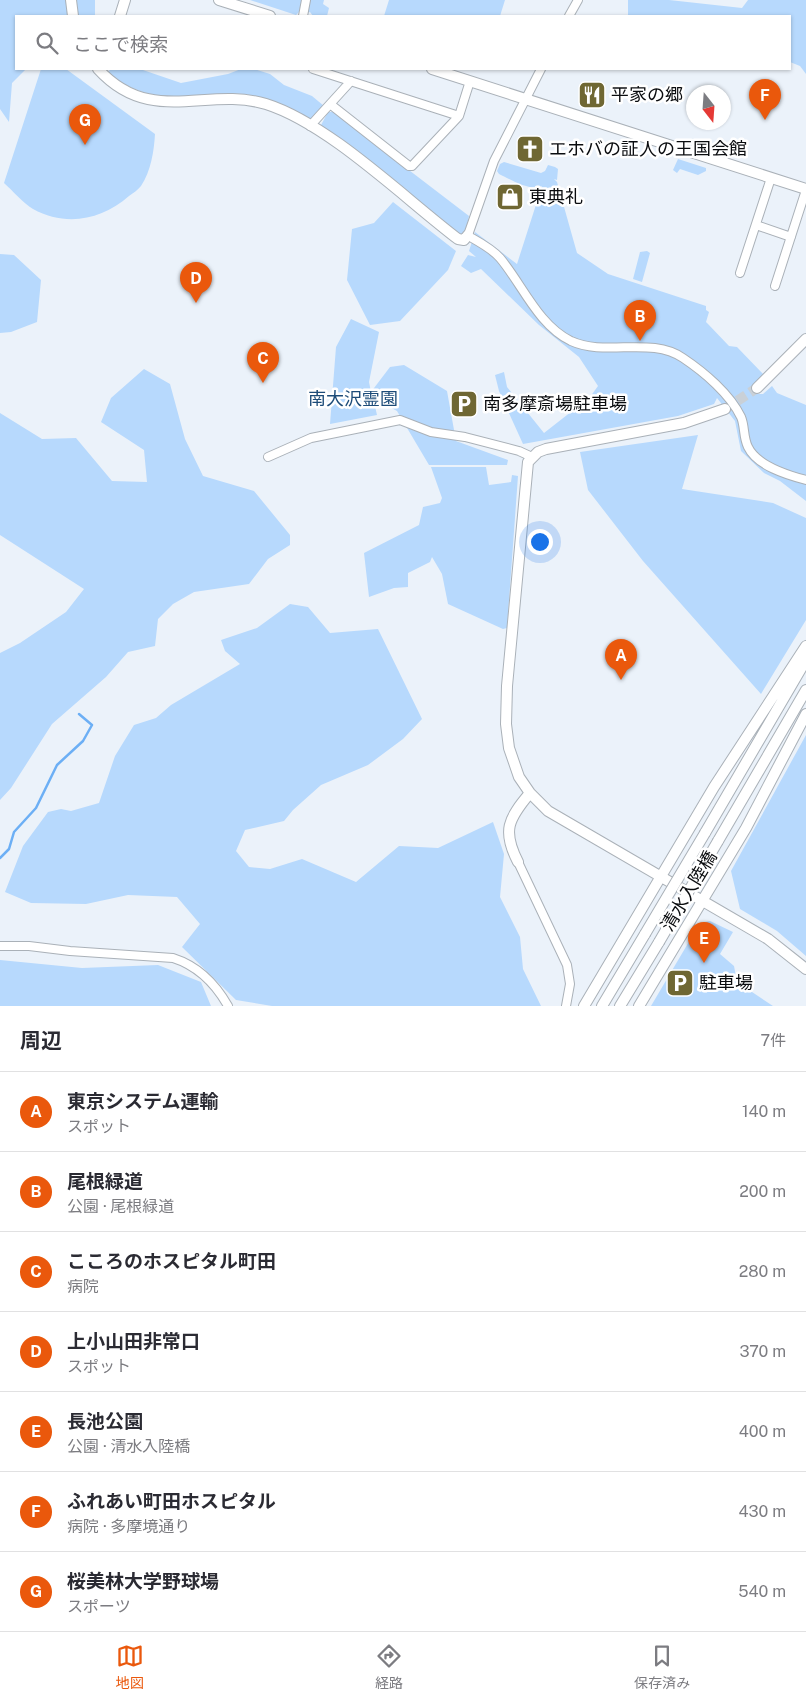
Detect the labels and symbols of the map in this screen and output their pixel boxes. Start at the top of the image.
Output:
pin: F [749,79,781,120]
restaurant icon: 平家の郷 [577,80,607,110]
place label: 平家の郷 [611,84,683,105]
north arrow [686,85,731,130]
pin: G [69,104,101,145]
church icon: エホバの証人の王国会館 [515,134,545,164]
place label: エホバの証人の王国会館 [549,138,747,159]
shop icon: 東典礼 [495,182,525,212]
place label: 東典礼 [529,186,583,207]
pin: D [180,262,212,303]
pin: B [624,300,656,341]
pin: C [247,342,279,383]
park label: 南大沢霊園 [308,388,398,409]
parking icon: 南多摩斎場駐車場 [449,389,479,419]
place label: 南多摩斎場駐車場 [483,393,627,414]
your location [527,529,553,555]
pin: A [605,639,637,680]
street label: 清水入陸橋 [656,847,721,935]
pin: E [688,922,720,963]
parking icon: 駐車場 [665,968,695,998]
place label: 駐車場 [699,972,753,993]

